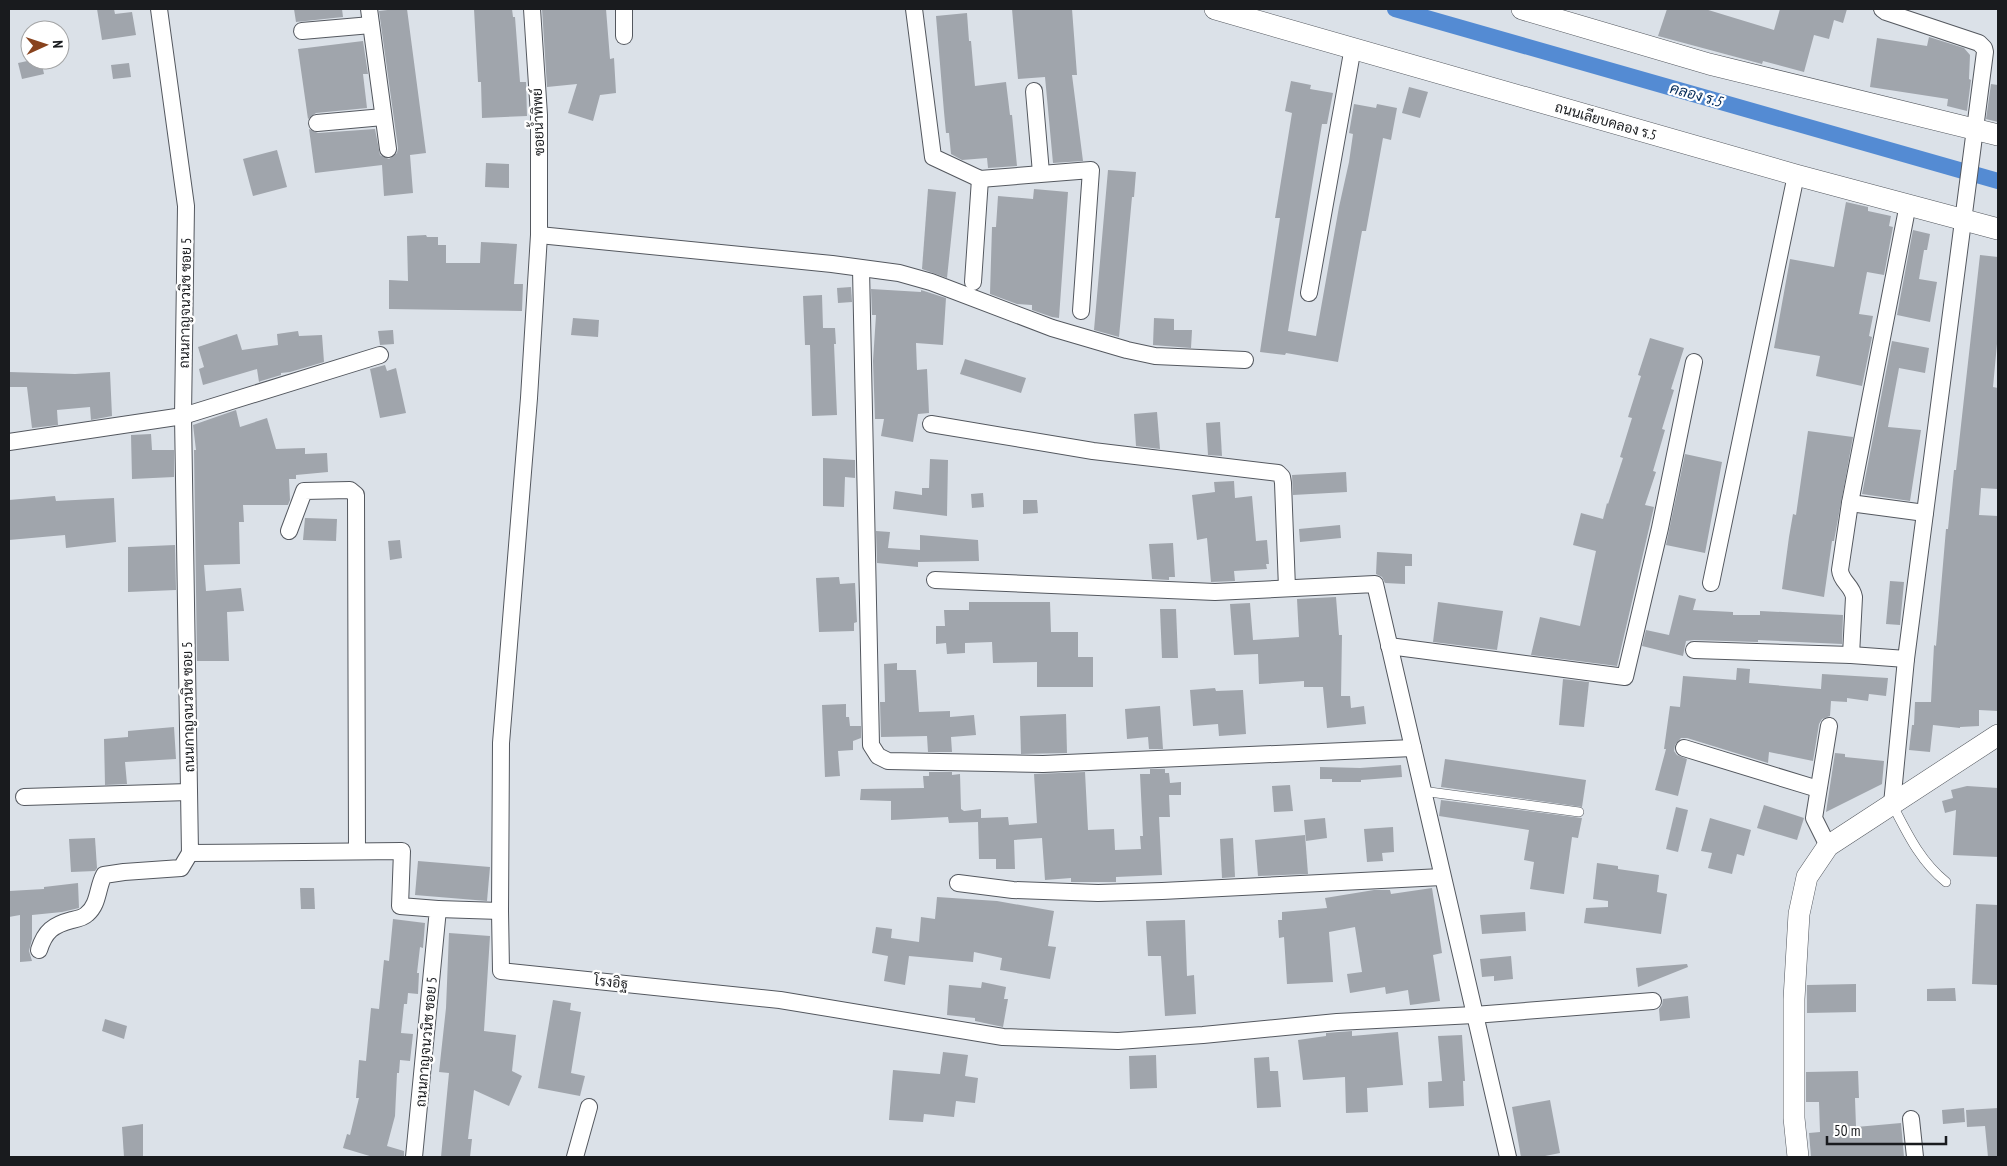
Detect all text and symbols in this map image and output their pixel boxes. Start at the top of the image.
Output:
north arrow [20,20,70,70]
text: N [49,40,67,49]
water label: คลอง ร.5 [1668,78,1726,111]
street label: ซอยน้ำทิพย์ [525,88,548,156]
street label: ถนนเลียบคลอง ร.5 [1553,98,1659,144]
street label: ถนนกาญจนวนิช ซอย 5 [175,237,195,369]
street label: ถนนกาญจนวนิช ซอย 5 [178,641,198,773]
street label: โรงอิฐ [592,971,629,993]
street label: ถนนกาญจนวนิช ซอย 5 [411,976,441,1108]
scale bar [1827,1114,1946,1146]
text: 50 m [1834,1121,1860,1140]

